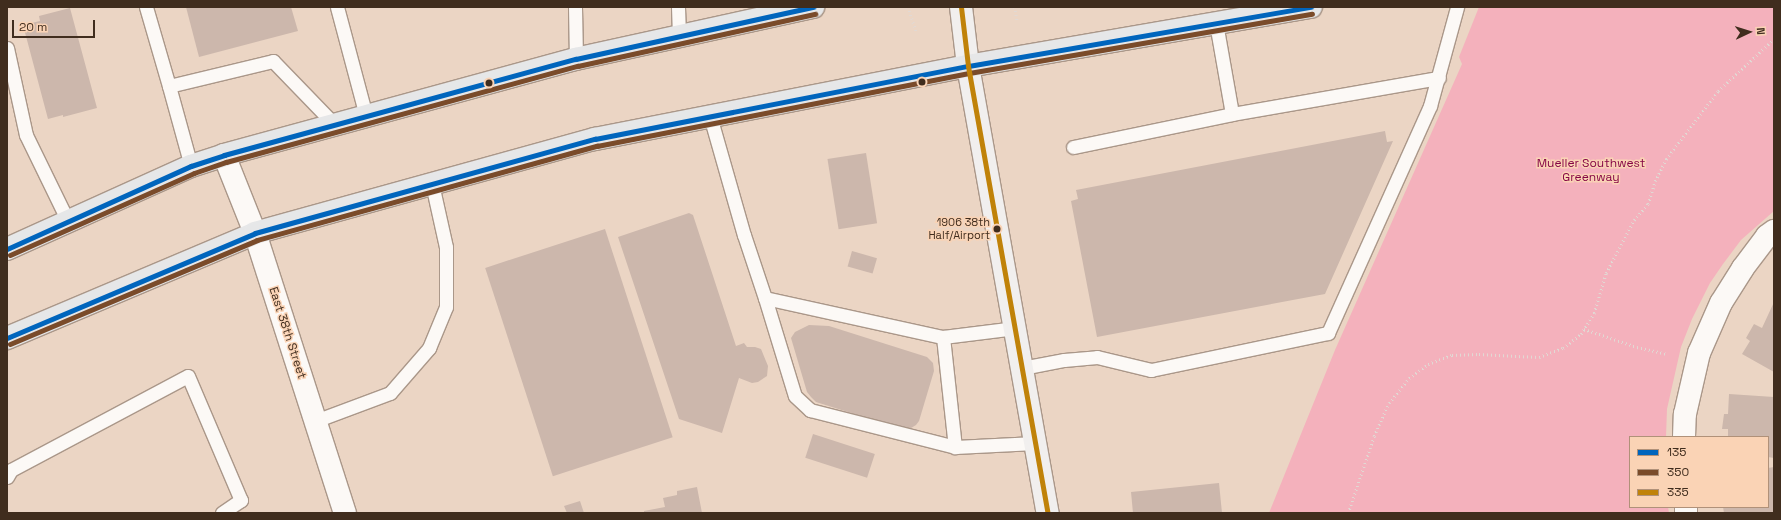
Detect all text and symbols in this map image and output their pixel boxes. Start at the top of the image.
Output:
scale bar [14,12,97,38]
north arrow [1729,12,1769,52]
text: 20 m [19,19,47,35]
text: N [1754,27,1768,35]
unlabelled marker [917,77,927,87]
unlabelled marker [484,78,494,88]
park label: Mueller Southwest Greenway [1537,157,1645,185]
place label: 1906 38th Half/Airport [928,216,990,242]
marker: 1906 38th Half/Airport [992,224,1002,234]
street label: East 38th Street [265,285,309,381]
legend [1629,436,1769,508]
text: 135 [1667,444,1686,460]
text: 350 [1667,464,1689,480]
text: 335 [1667,484,1689,500]

